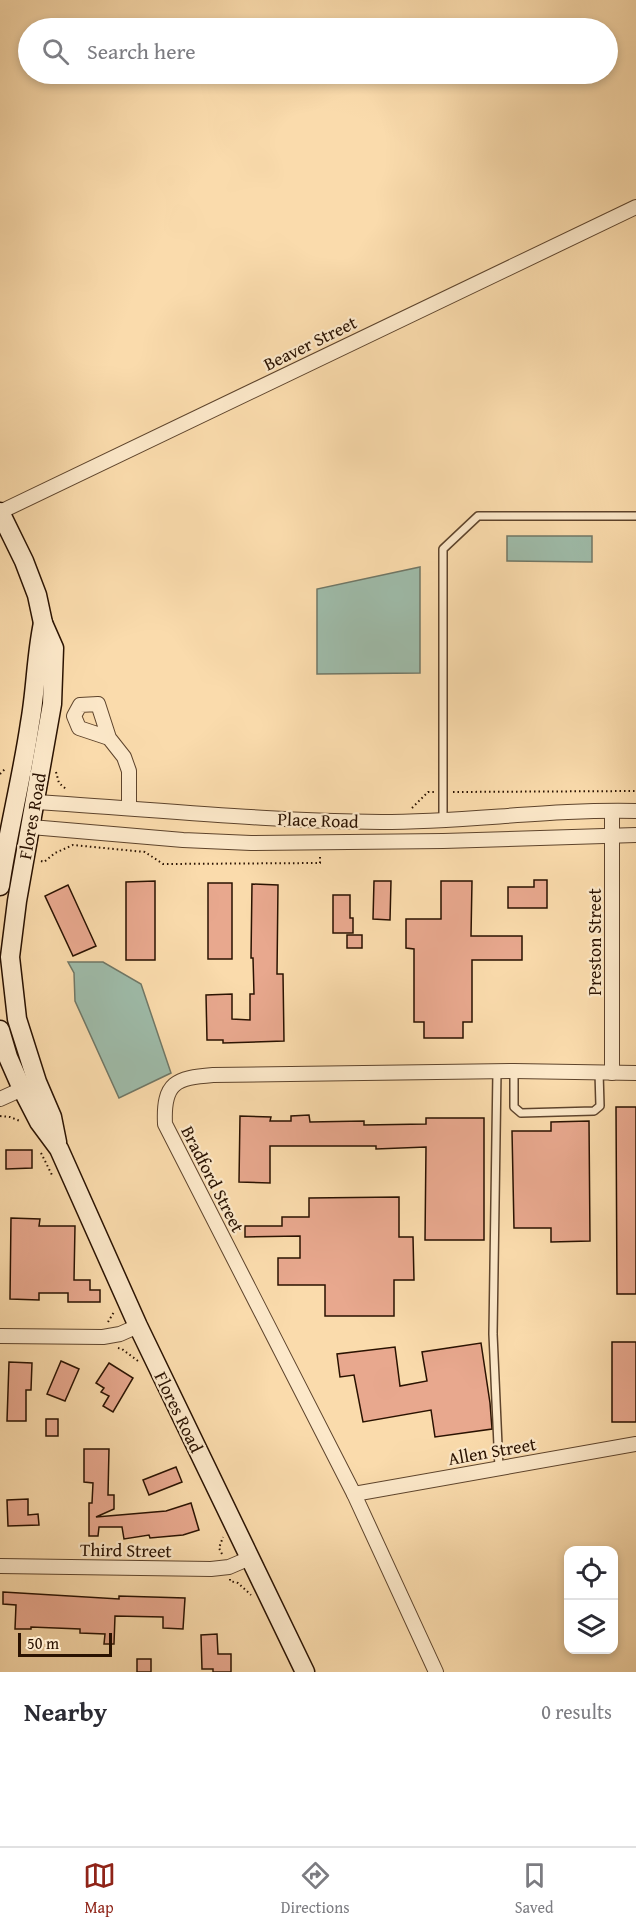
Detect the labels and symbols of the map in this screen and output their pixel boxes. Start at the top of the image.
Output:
street label: Beaver Street [259,308,362,377]
street label: Flores Road [11,770,53,861]
street label: Place Road [277,805,359,835]
street label: Preston Street [581,888,608,996]
street label: Bradford Street [174,1121,252,1238]
street label: Flores Road [148,1367,210,1458]
street label: Allen Street [446,1430,539,1472]
street label: Third Street [80,1536,173,1564]
scale bar [18,1630,112,1658]

